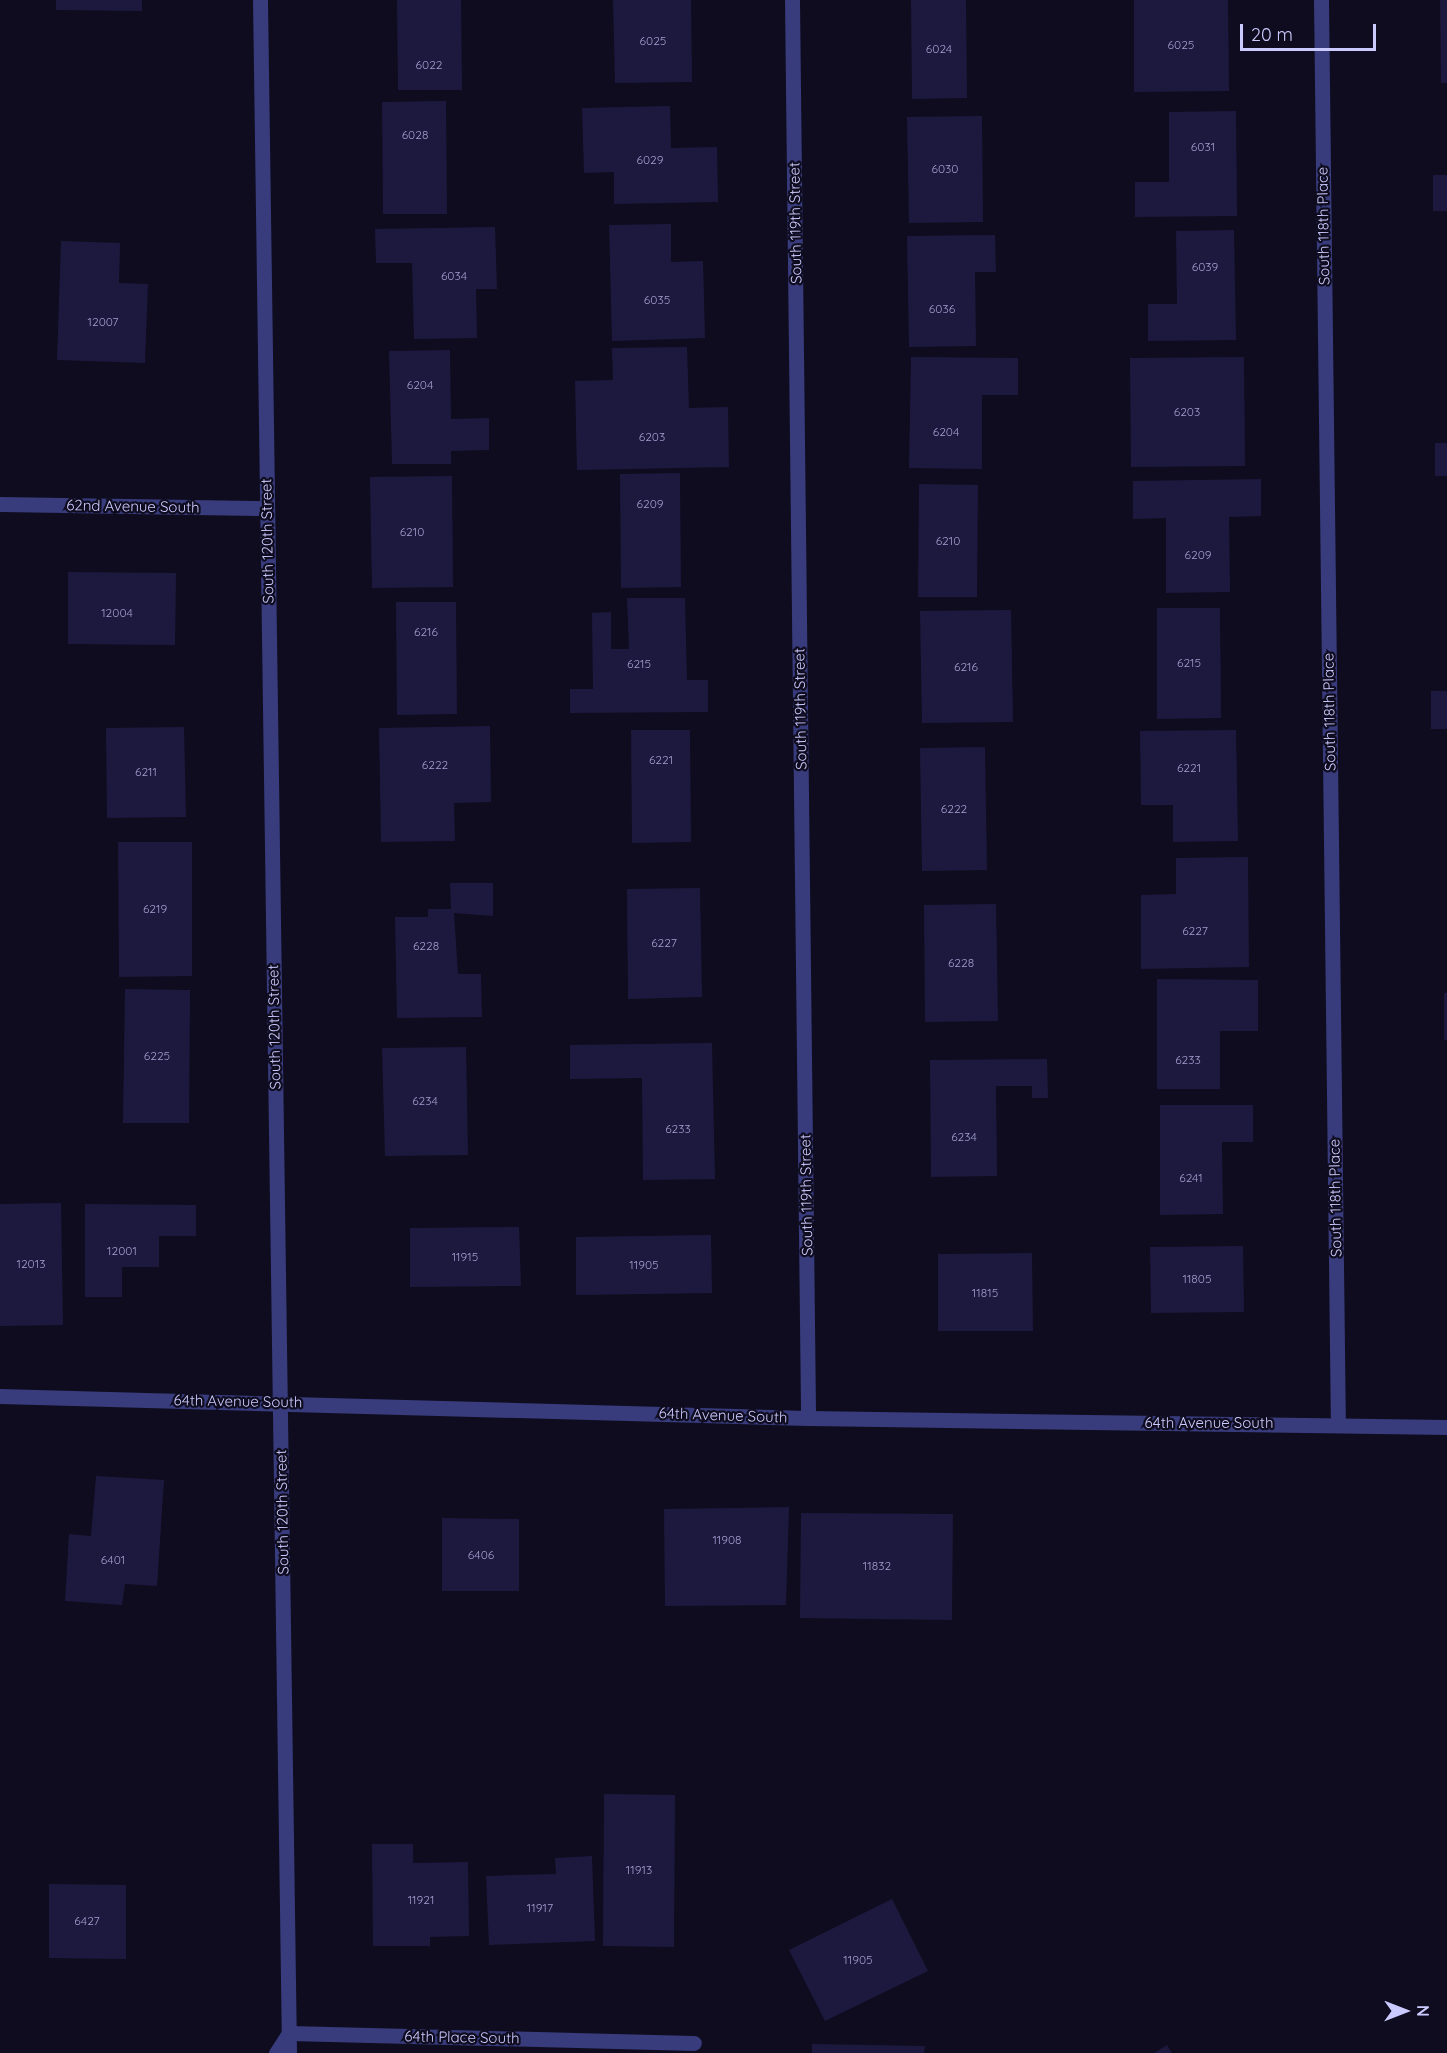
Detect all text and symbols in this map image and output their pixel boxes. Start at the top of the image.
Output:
scale bar [1243,12,1380,50]
text: 20 m [1251,23,1293,46]
house number: 6025 [640,34,666,48]
house number: 6025 [1168,38,1194,52]
house number: 6024 [926,42,952,56]
house number: 6022 [416,58,442,72]
house number: 6028 [402,128,428,142]
house number: 6031 [1191,140,1215,154]
house number: 6029 [637,153,663,167]
street label: South 119th Street [785,162,805,284]
house number: 6030 [931,162,959,176]
street label: South 118th Place [1313,167,1333,285]
house number: 6039 [1192,260,1218,274]
house number: 6034 [441,269,467,283]
house number: 6035 [644,293,670,307]
house number: 6036 [929,302,955,316]
house number: 12007 [88,315,118,329]
house number: 6204 [407,378,433,392]
house number: 6203 [1174,405,1200,419]
house number: 6204 [933,425,959,439]
house number: 6203 [639,430,665,444]
street label: South 120th Street [257,478,277,604]
street label: 62nd Avenue South [66,496,200,516]
house number: 6209 [637,497,663,511]
house number: 6210 [400,525,424,539]
house number: 6210 [936,534,960,548]
house number: 6209 [1185,548,1211,562]
house number: 12004 [101,606,133,620]
house number: 6216 [414,625,438,639]
street label: South 119th Street [790,648,810,770]
street label: South 118th Place [1319,653,1339,771]
house number: 6215 [1177,656,1201,670]
house number: 6215 [627,657,651,671]
house number: 6216 [954,660,978,674]
house number: 6221 [649,753,673,767]
house number: 6222 [422,758,448,772]
house number: 6221 [1177,761,1201,775]
house number: 6211 [135,765,157,779]
house number: 6222 [941,802,967,816]
house number: 6219 [143,902,167,916]
house number: 6227 [1182,924,1208,938]
house number: 6227 [651,936,677,950]
house number: 6228 [413,939,439,953]
house number: 6228 [948,956,974,970]
street label: South 120th Street [264,964,284,1090]
house number: 6225 [144,1049,170,1063]
house number: 6233 [1175,1053,1201,1067]
house number: 6234 [412,1094,438,1108]
house number: 6233 [665,1122,691,1136]
house number: 6234 [951,1130,977,1144]
street label: South 119th Street [796,1134,816,1256]
street label: South 118th Place [1325,1139,1345,1257]
house number: 6241 [1179,1171,1203,1185]
house number: 12001 [107,1244,137,1258]
house number: 11915 [452,1250,478,1264]
house number: 12013 [17,1257,45,1271]
house number: 11905 [629,1258,659,1272]
house number: 11805 [1182,1272,1212,1286]
house number: 11815 [972,1286,998,1300]
street label: 64th Avenue South [173,1391,303,1411]
street label: 64th Avenue South [658,1404,788,1426]
street label: 64th Avenue South [1145,1414,1273,1432]
street label: South 120th Street [272,1449,292,1575]
house number: 11908 [712,1533,742,1547]
house number: 6406 [468,1548,494,1562]
house number: 6401 [101,1553,125,1567]
house number: 11832 [863,1559,891,1573]
house number: 11913 [626,1863,652,1877]
house number: 11921 [408,1893,434,1907]
house number: 11917 [527,1901,553,1915]
house number: 6427 [74,1914,100,1928]
house number: 11905 [843,1953,873,1967]
north arrow [1375,1981,1435,2041]
text: N [1413,2005,1433,2017]
street label: 64th Place South [404,2027,520,2047]

